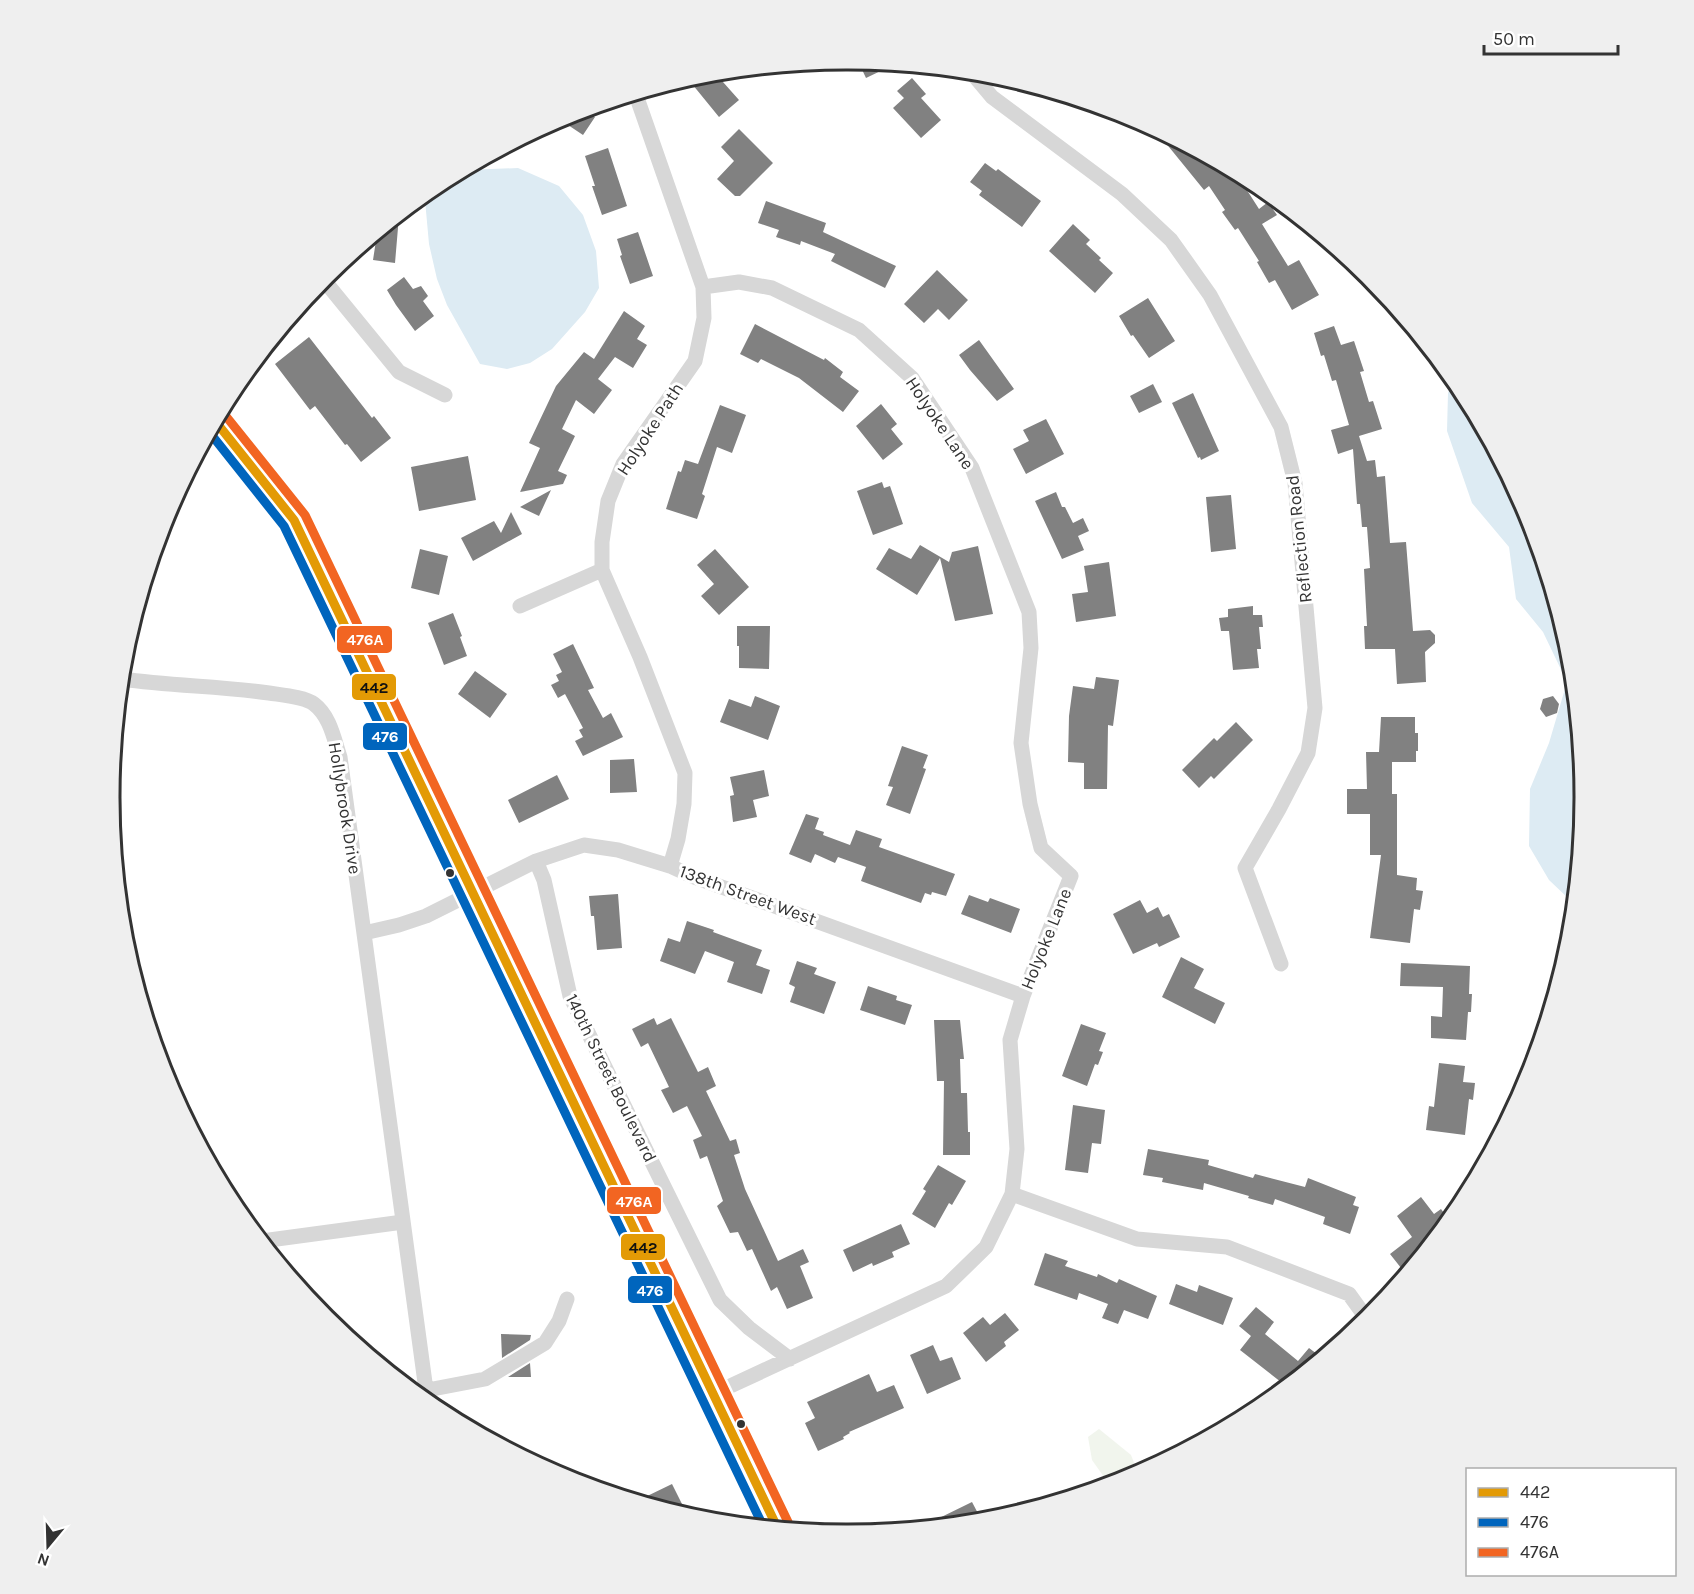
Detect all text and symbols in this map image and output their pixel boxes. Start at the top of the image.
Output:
scale bar [1484,18,1618,56]
text: 50 m [1493,28,1535,50]
street label: Holyoke Lane [901,372,979,474]
street label: Holyoke Path [612,378,688,480]
street label: Reflection Road [1281,474,1317,604]
line badge: 476A [336,625,393,654]
text: 476A [346,630,384,649]
line badge: 442 [351,673,397,701]
text: 442 [360,678,388,697]
line badge: 476 [362,722,408,751]
text: 476 [371,727,399,746]
street label: Hollybrook Drive [324,740,366,876]
street label: 138th Street West [676,860,820,930]
unlabelled marker [444,867,456,879]
street label: Holyoke Lane [1016,885,1076,993]
street label: 140th Street Boulevard [561,990,661,1166]
line badge: 476A [606,1186,662,1215]
text: 476A [615,1192,653,1211]
line badge: 442 [620,1233,666,1261]
text: 442 [629,1238,657,1257]
line badge: 476 [627,1275,673,1304]
text: 476 [636,1281,664,1300]
unlabelled marker [735,1418,747,1430]
legend [1466,1468,1676,1576]
text: 442 [1520,1481,1551,1503]
text: 476 [1520,1511,1549,1533]
north arrow [18,1516,78,1576]
text: 476A [1520,1541,1559,1563]
text: N [35,1549,52,1571]

